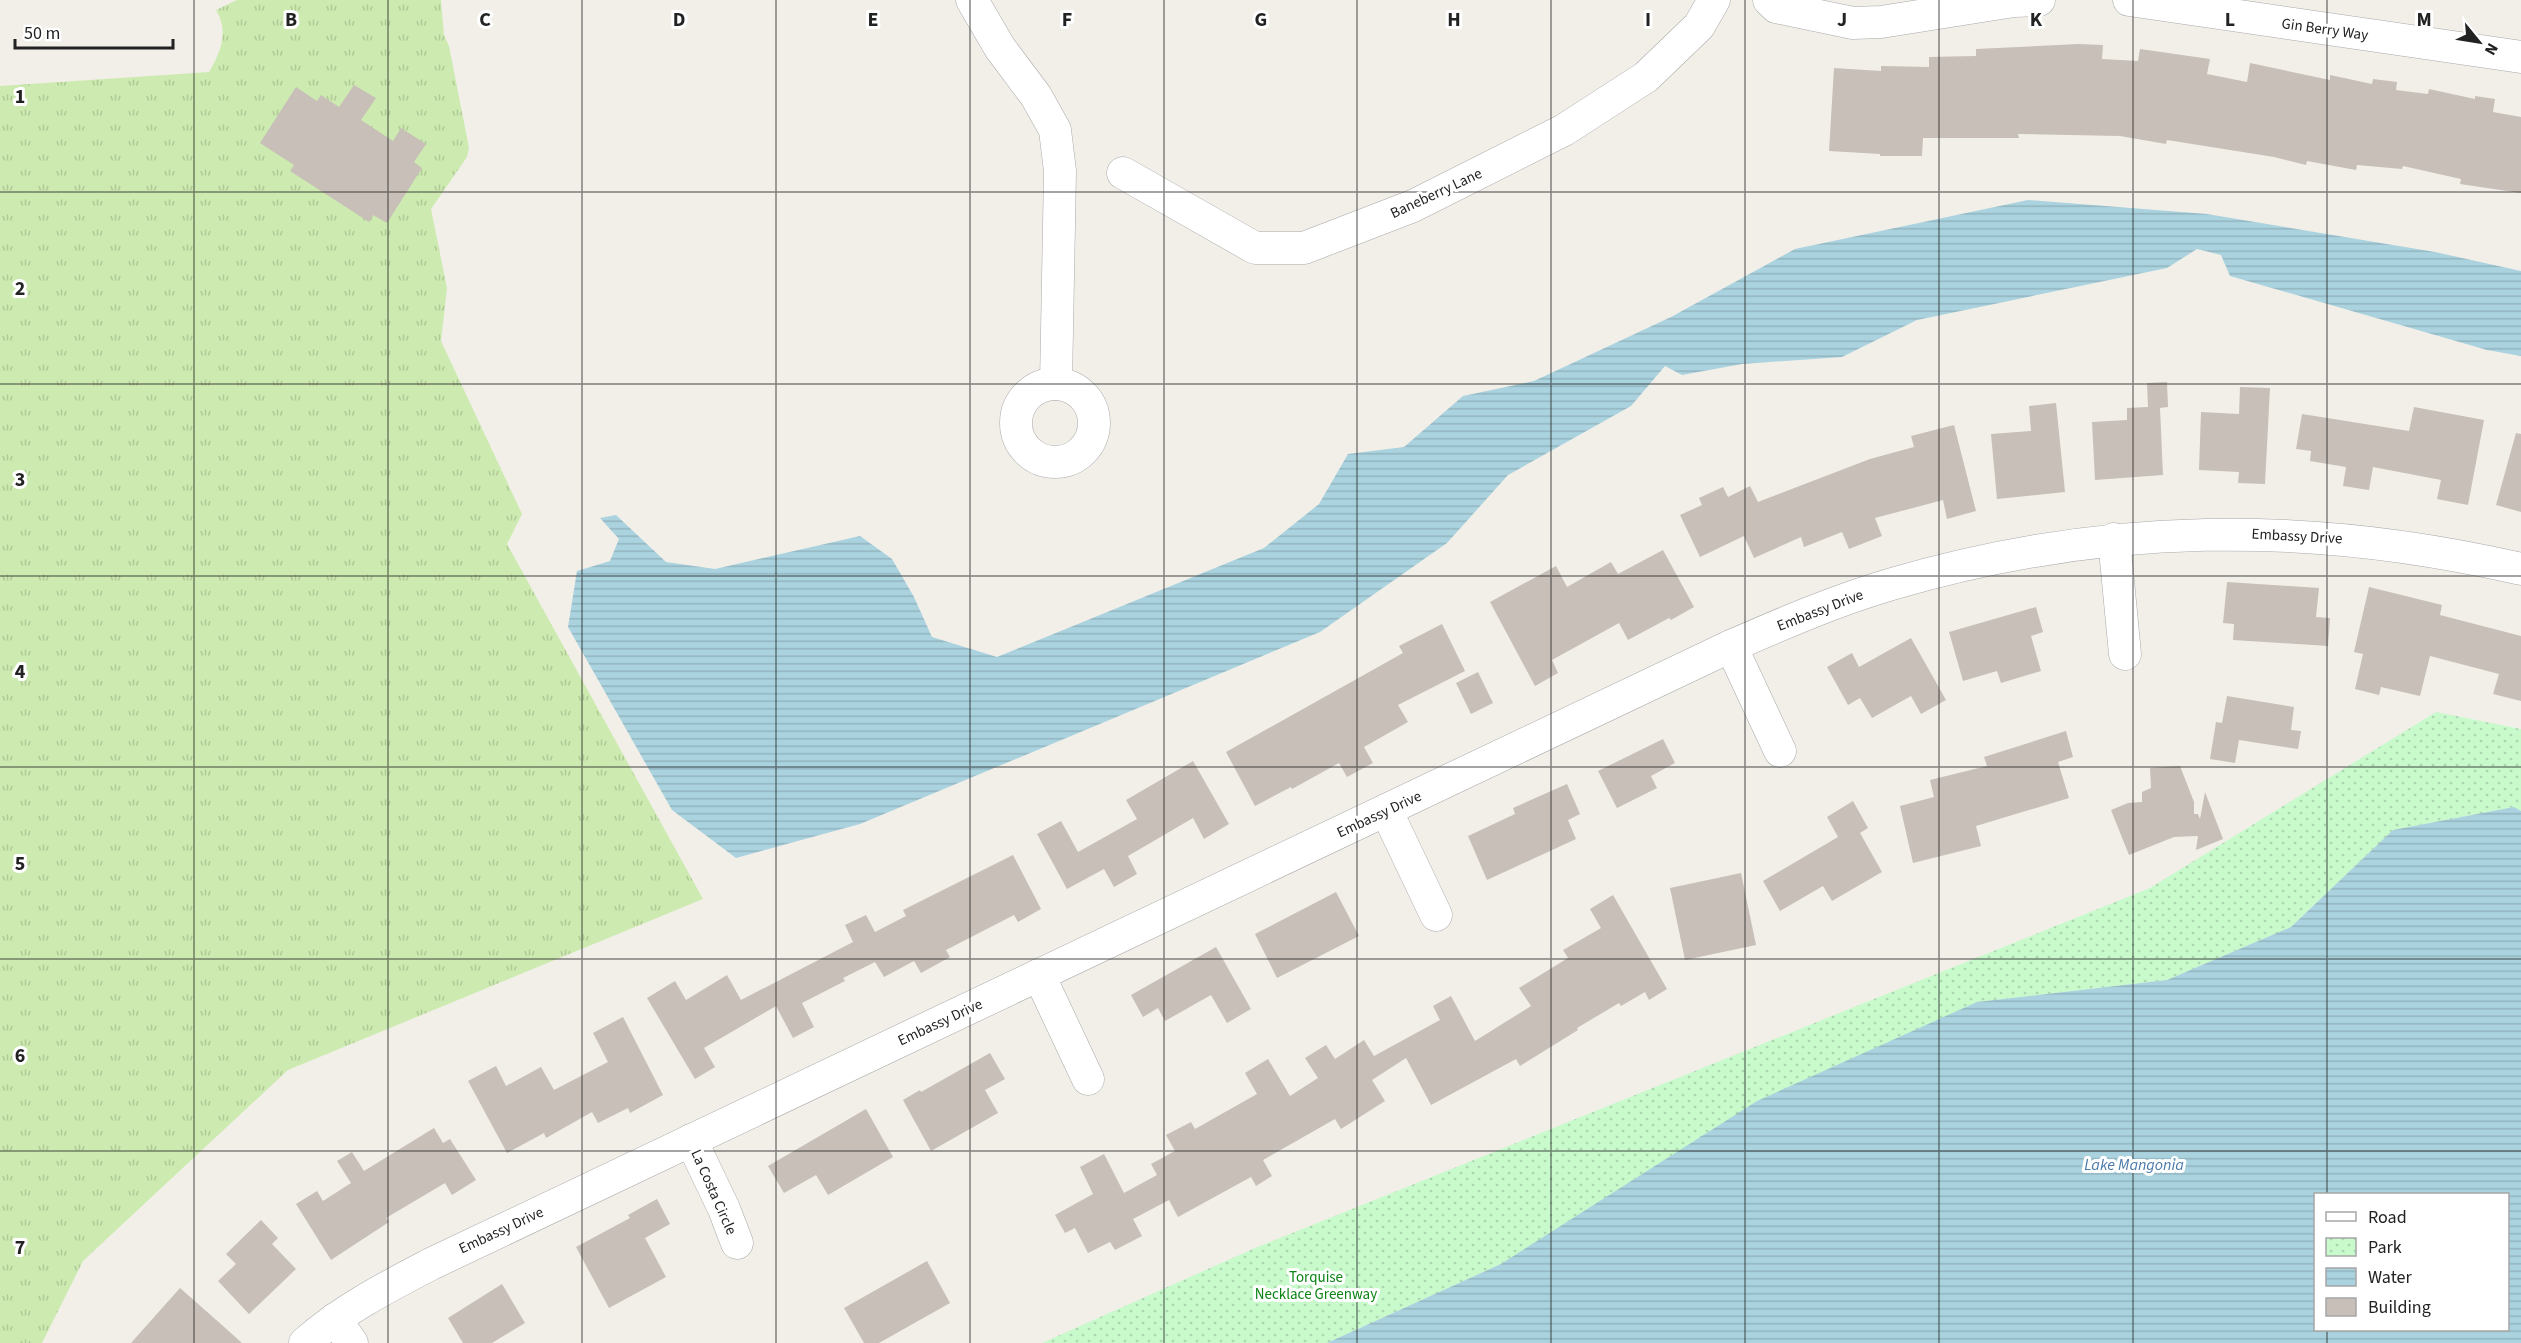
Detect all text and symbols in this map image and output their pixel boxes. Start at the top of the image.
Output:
text: B [285,6,297,34]
text: C [479,6,491,34]
text: D [673,6,685,34]
text: E [868,6,878,34]
text: F [1062,6,1072,34]
text: G [1255,6,1267,34]
text: H [1447,6,1461,34]
text: I [1645,6,1651,34]
text: J [1837,6,1847,34]
text: K [2030,6,2043,34]
text: L [2225,6,2235,34]
text: M [2416,6,2432,34]
scale bar [15,12,172,50]
north arrow [2449,12,2509,72]
street label: Gin Berry Way [2280,13,2370,46]
text: 50 m [24,21,60,46]
text: N [2479,39,2503,59]
text: 1 [15,83,25,111]
street label: Baneberry Lane [1387,163,1486,224]
text: 2 [15,275,25,303]
text: 3 [15,466,25,494]
street label: Embassy Drive [2251,524,2343,549]
street label: Embassy Drive [1774,584,1866,637]
text: 4 [15,658,26,686]
street label: Embassy Drive [1334,786,1425,843]
text: 5 [15,850,25,878]
street label: Embassy Drive [895,994,986,1051]
text: 6 [15,1042,25,1070]
street label: La Costa Circle [685,1146,742,1238]
water label: Lake Mangonia [2084,1154,2184,1176]
legend [2314,1193,2509,1331]
street label: Embassy Drive [456,1202,547,1259]
text: Road [2368,1205,2407,1230]
text: 7 [15,1234,25,1262]
text: Park [2368,1235,2402,1260]
text: Water [2368,1265,2412,1290]
park label: Torquise Necklace Greenway [1255,1267,1377,1305]
text: Building [2368,1295,2431,1320]

